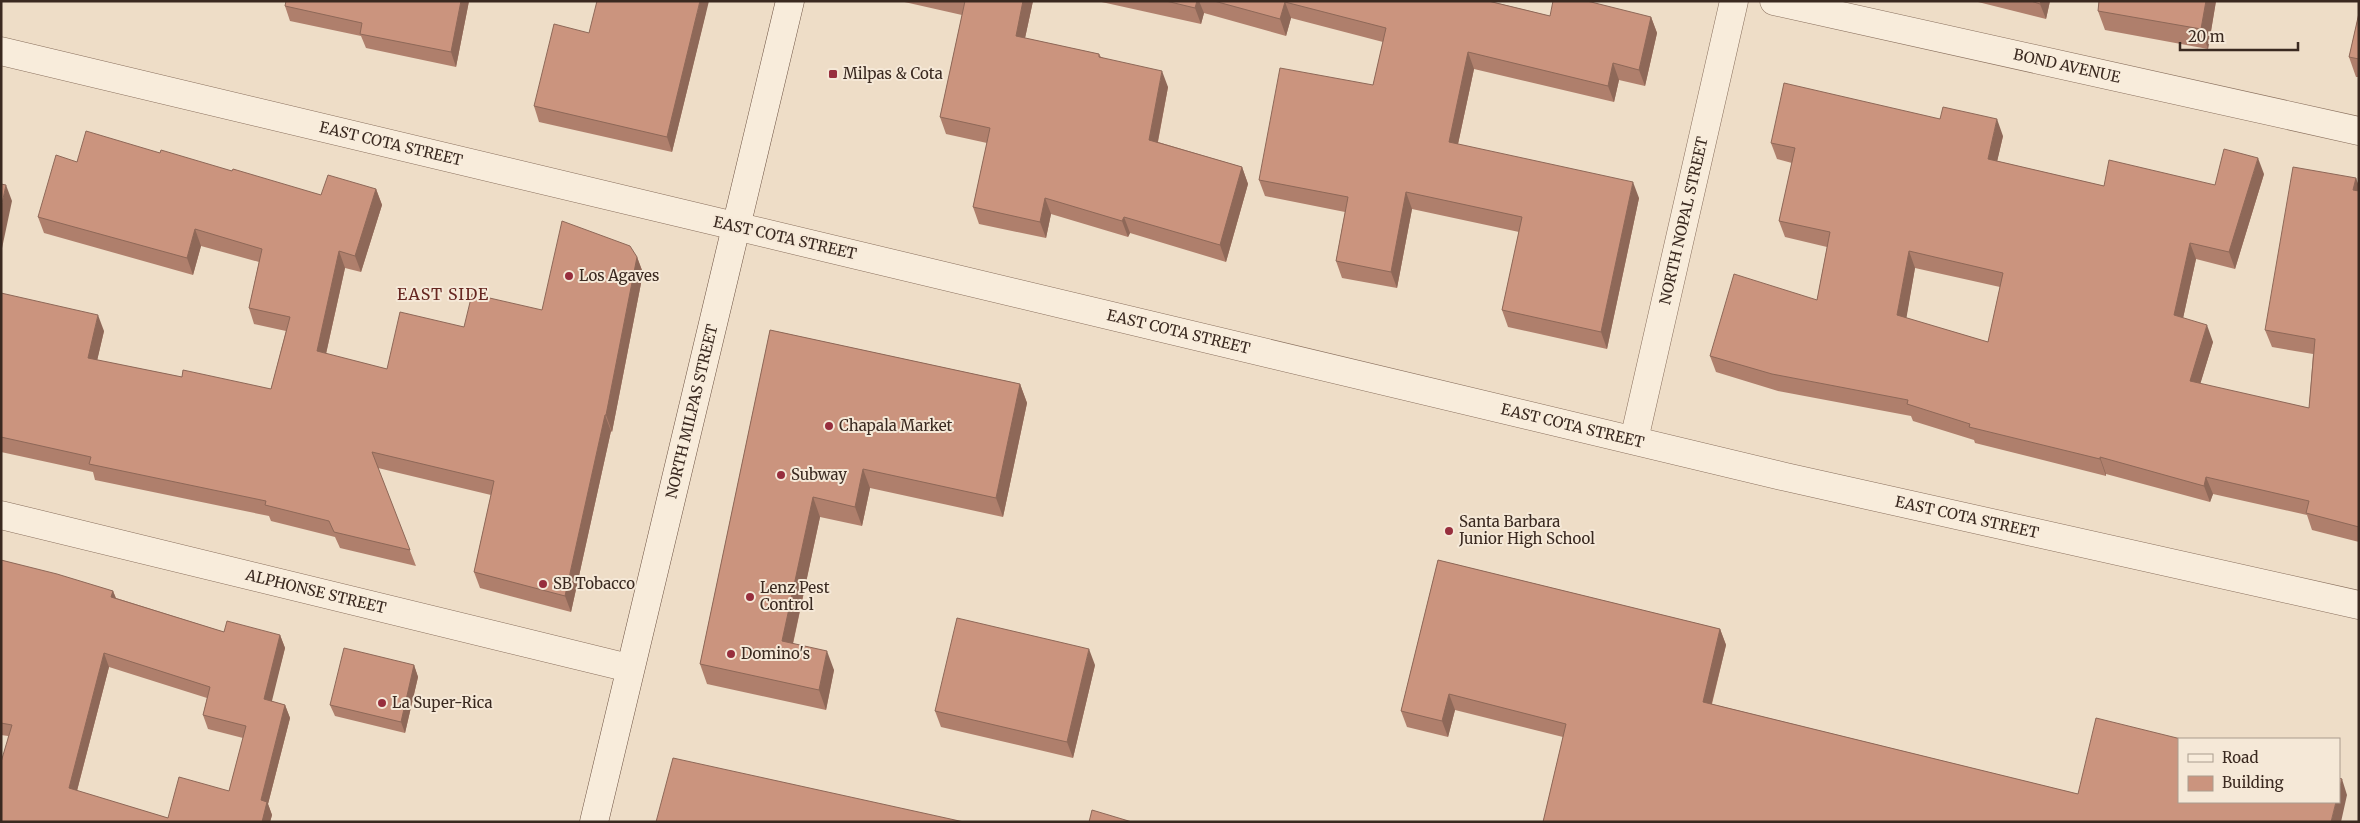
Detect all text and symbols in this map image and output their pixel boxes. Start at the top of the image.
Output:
scale bar [2180,20,2298,52]
text: 20 m [2188,27,2225,46]
street label: BOND AVENUE [2012,44,2123,87]
place label: Milpas & Cota [843,64,943,83]
marker: Milpas & Cota [827,68,839,80]
street label: EAST COTA STREET [318,117,465,170]
street label: NORTH NOPAL STREET [1655,134,1712,306]
street label: EAST COTA STREET [712,212,859,263]
place label: Los Agaves [579,266,659,285]
marker: Los Agaves [563,270,575,282]
district label: EAST SIDE [397,284,489,304]
street label: EAST COTA STREET [1105,305,1253,358]
street label: NORTH MILPAS STREET [662,322,722,501]
street label: EAST COTA STREET [1499,399,1647,452]
place label: Chapala Market [839,416,953,435]
marker: Chapala Market [823,420,835,432]
place label: Subway [791,465,847,484]
marker: Subway [775,469,787,481]
street label: EAST COTA STREET [1893,492,2041,542]
place label: Santa Barbara Junior High School [1458,512,1595,548]
marker: Santa Barbara Junior High School [1443,525,1455,537]
street label: ALPHONSE STREET [243,565,389,618]
place label: SB Tobacco [553,574,635,593]
marker: SB Tobacco [537,578,549,590]
place label: Lenz Pest Control [760,578,830,614]
marker: Lenz Pest Control [744,591,756,603]
place label: Domino's [741,644,810,663]
marker: Domino's [725,648,737,660]
place label: La Super-Rica [392,693,492,712]
marker: La Super-Rica [376,697,388,709]
legend [2178,738,2340,803]
text: Road [2222,748,2258,767]
text: Building [2222,773,2284,792]

